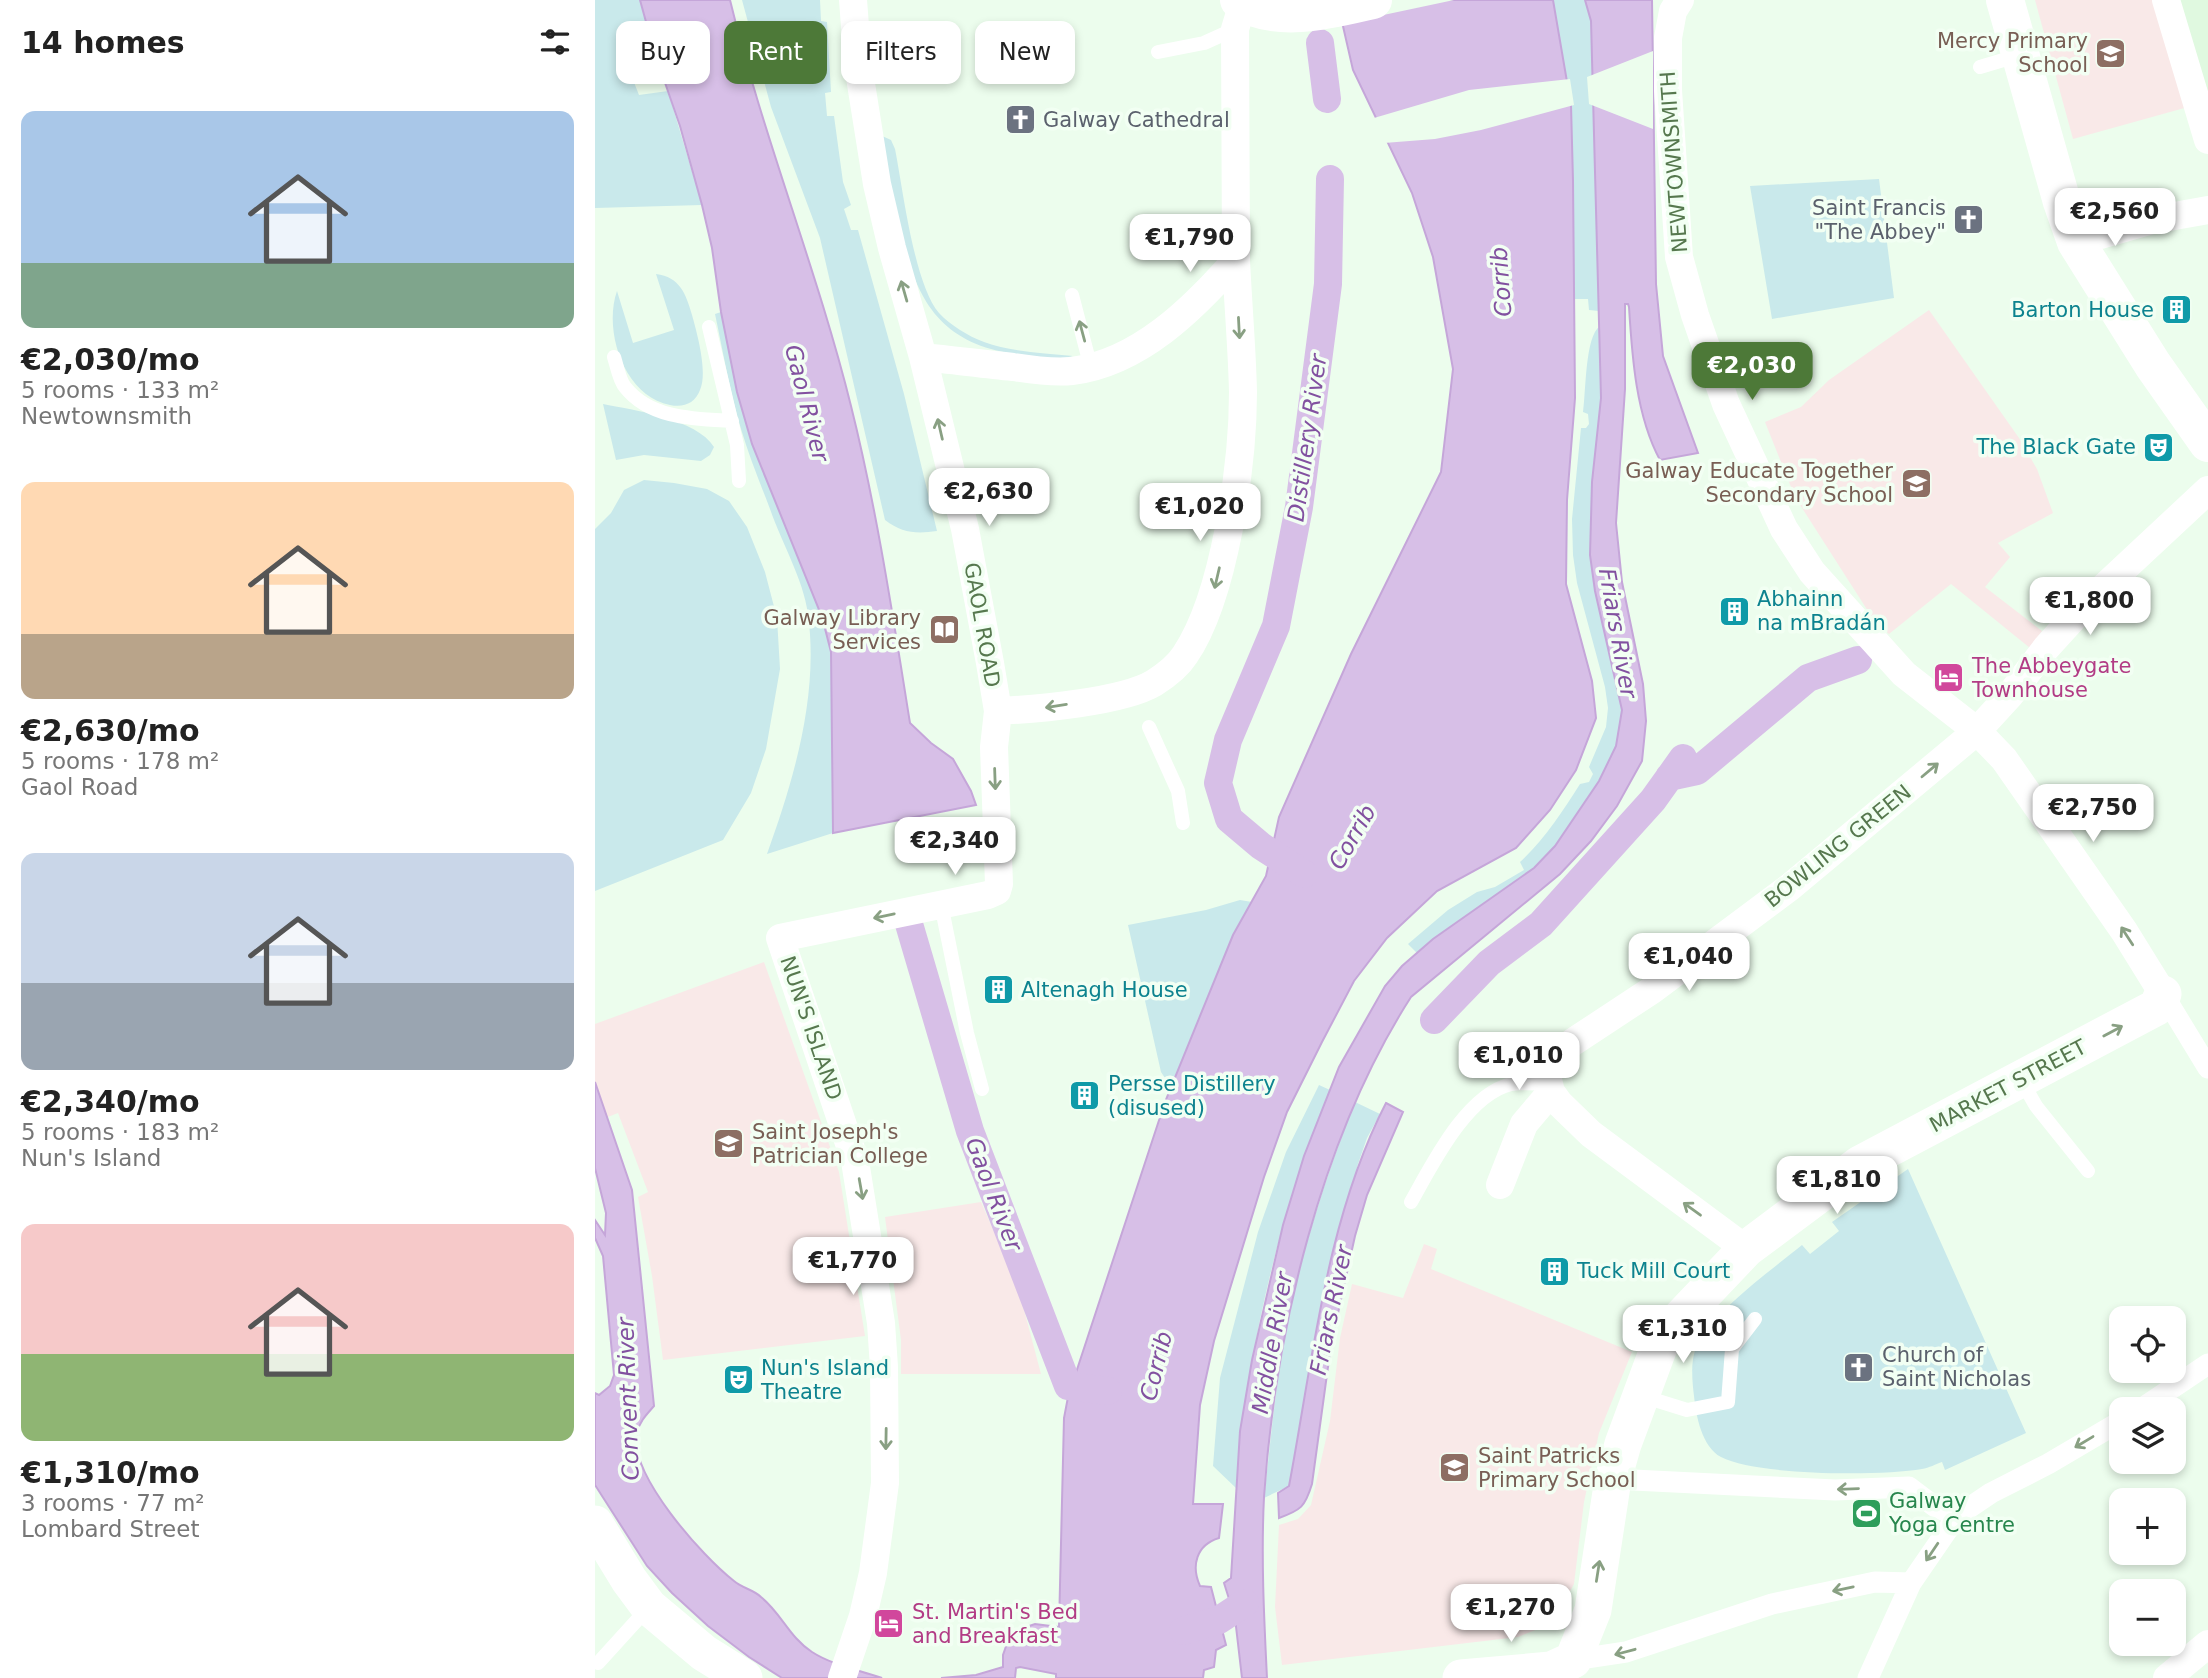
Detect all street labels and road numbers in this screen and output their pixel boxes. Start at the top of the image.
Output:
street label: NEWTOWNSMITH [1656,70,1692,254]
street label: GAOL ROAD [959,561,1005,689]
street label: BOWLING GREEN [1760,780,1916,912]
street label: NUN'S ISLAND [775,953,847,1103]
street label: MARKET STREET [1926,1035,2090,1137]

